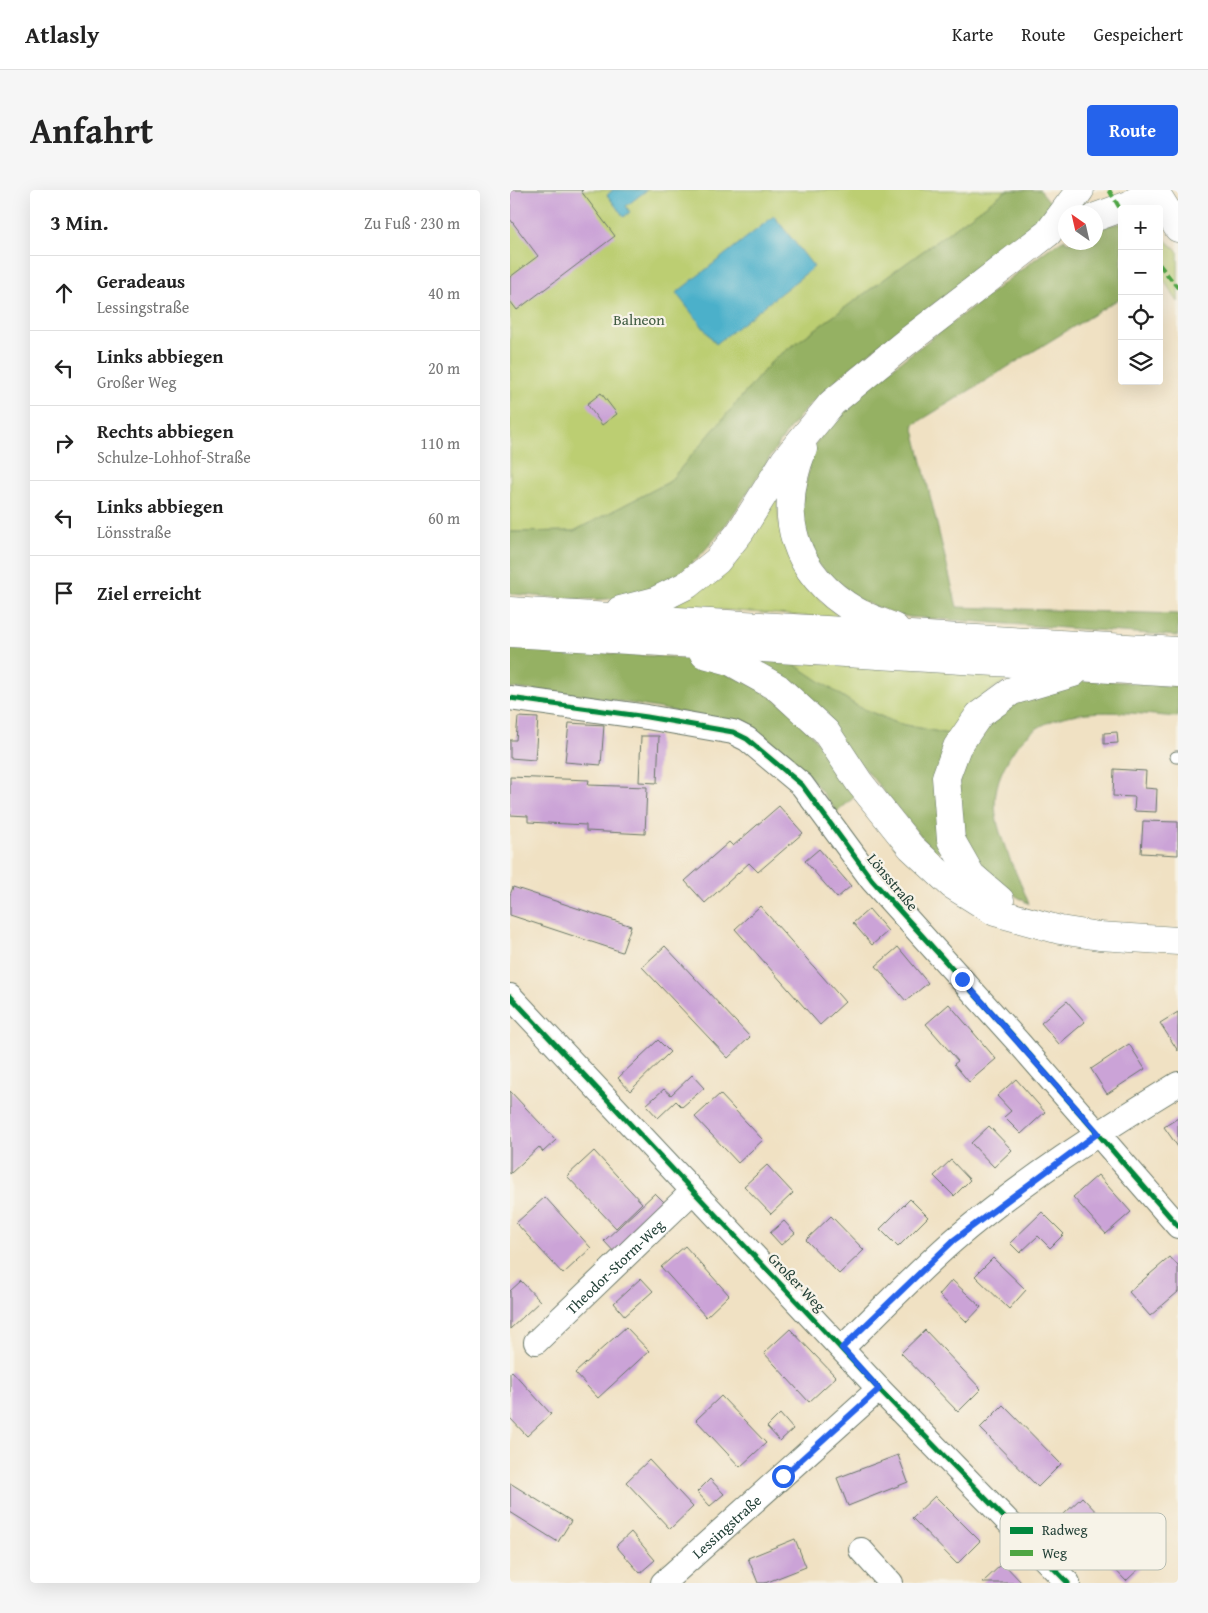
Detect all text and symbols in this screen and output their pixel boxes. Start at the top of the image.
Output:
text: Atlasly [25,17,99,52]
text: Karte [952,21,993,48]
text: Route [1021,21,1066,48]
text: Gespeichert [1094,21,1183,48]
text: Anfahrt [30,105,153,156]
button: Route [1087,105,1178,156]
north arrow [1058,205,1103,250]
map controls [1118,205,1163,385]
button: + [1118,205,1163,250]
text: 3 Min. [50,207,108,238]
text: Zu Fuß · 230 m [364,211,460,235]
button: − [1118,250,1163,295]
text: Geradeaus [97,267,185,295]
icon: ahead [50,279,78,307]
text: 40 m [428,281,460,305]
text: Lessingstraße [97,295,189,319]
button: locate [1118,295,1163,340]
park label: Balneon [613,309,665,330]
button: layers [1118,340,1163,385]
text: Links abbiegen [97,342,223,370]
icon: left [50,354,78,382]
text: 20 m [428,356,460,380]
text: Großer Weg [97,370,176,394]
text: Rechts abbiegen [97,417,234,445]
icon: right [50,429,78,457]
text: 110 m [420,431,460,455]
text: Schulze-Lohhof-Straße [97,445,251,469]
text: Links abbiegen [97,492,223,520]
icon: left [50,504,78,532]
text: 60 m [428,506,460,530]
text: Lönsstraße [97,520,171,544]
icon: arrive [50,579,78,607]
text: Ziel erreicht [97,579,201,607]
street label: Lönsstraße [863,849,923,915]
route end [951,968,974,991]
street label: Theodor-Storm-Weg [561,1214,669,1319]
street label: Großer Weg [764,1248,831,1316]
route start [772,1465,795,1488]
street label: Lessingstraße [687,1489,765,1563]
legend [1000,1513,1166,1570]
text: Radweg [1042,1520,1087,1540]
text: Weg [1042,1543,1067,1563]

